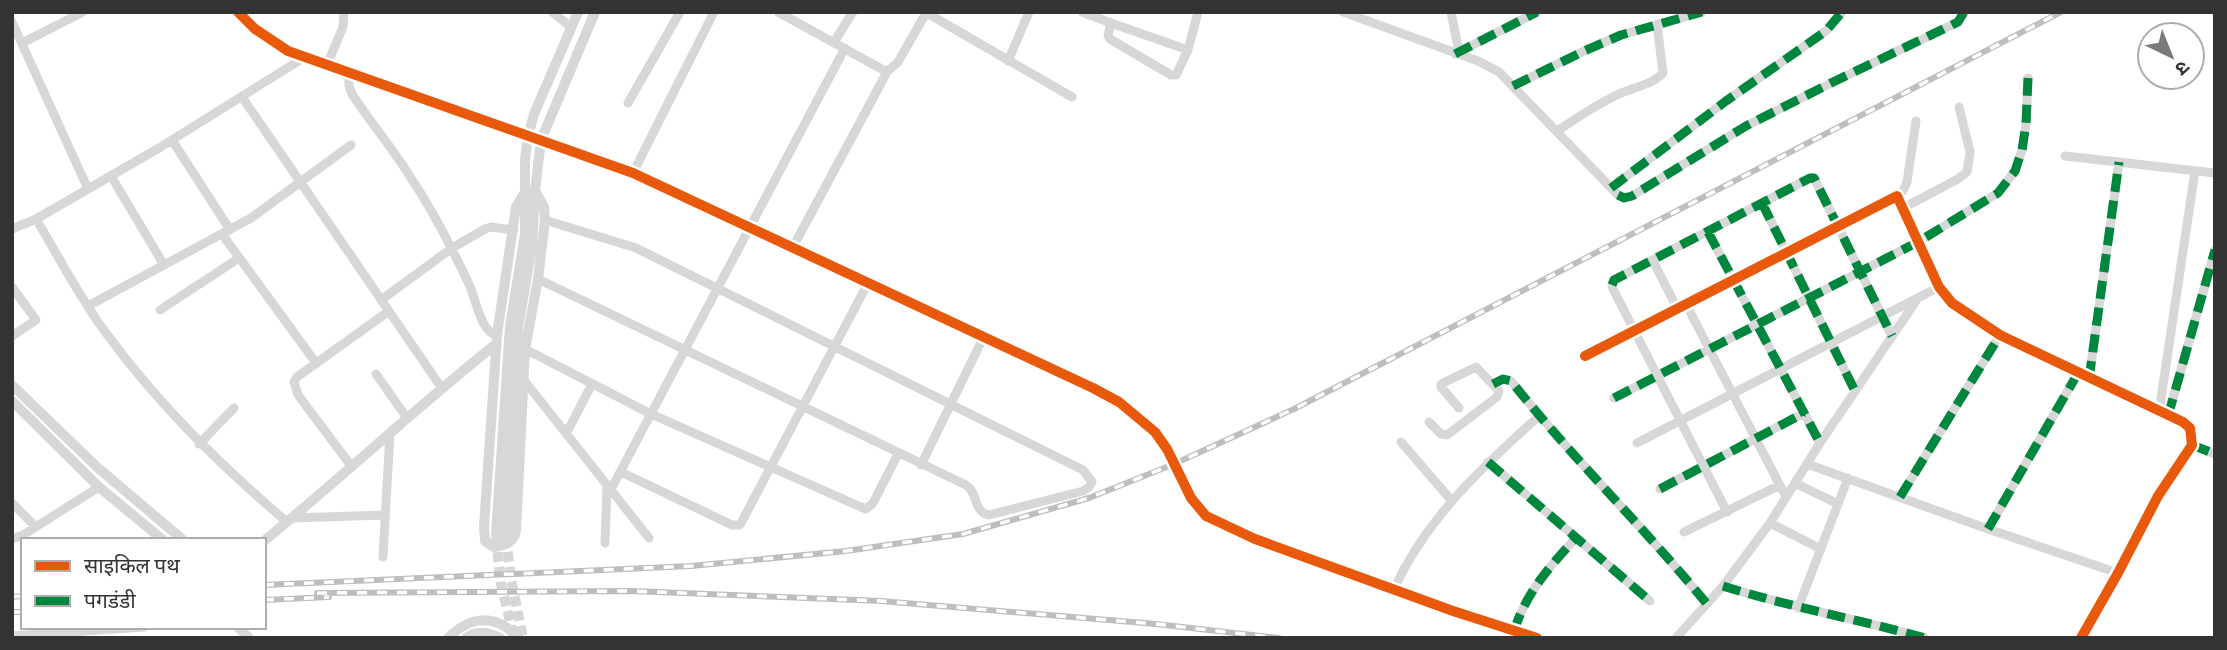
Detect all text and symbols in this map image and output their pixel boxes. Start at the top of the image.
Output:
north arrow [2136,21,2206,91]
text: उ [2170,56,2195,82]
legend [21,538,266,629]
text: साइकिल पथ [84,552,180,579]
text: पगडंडी [84,587,136,614]

